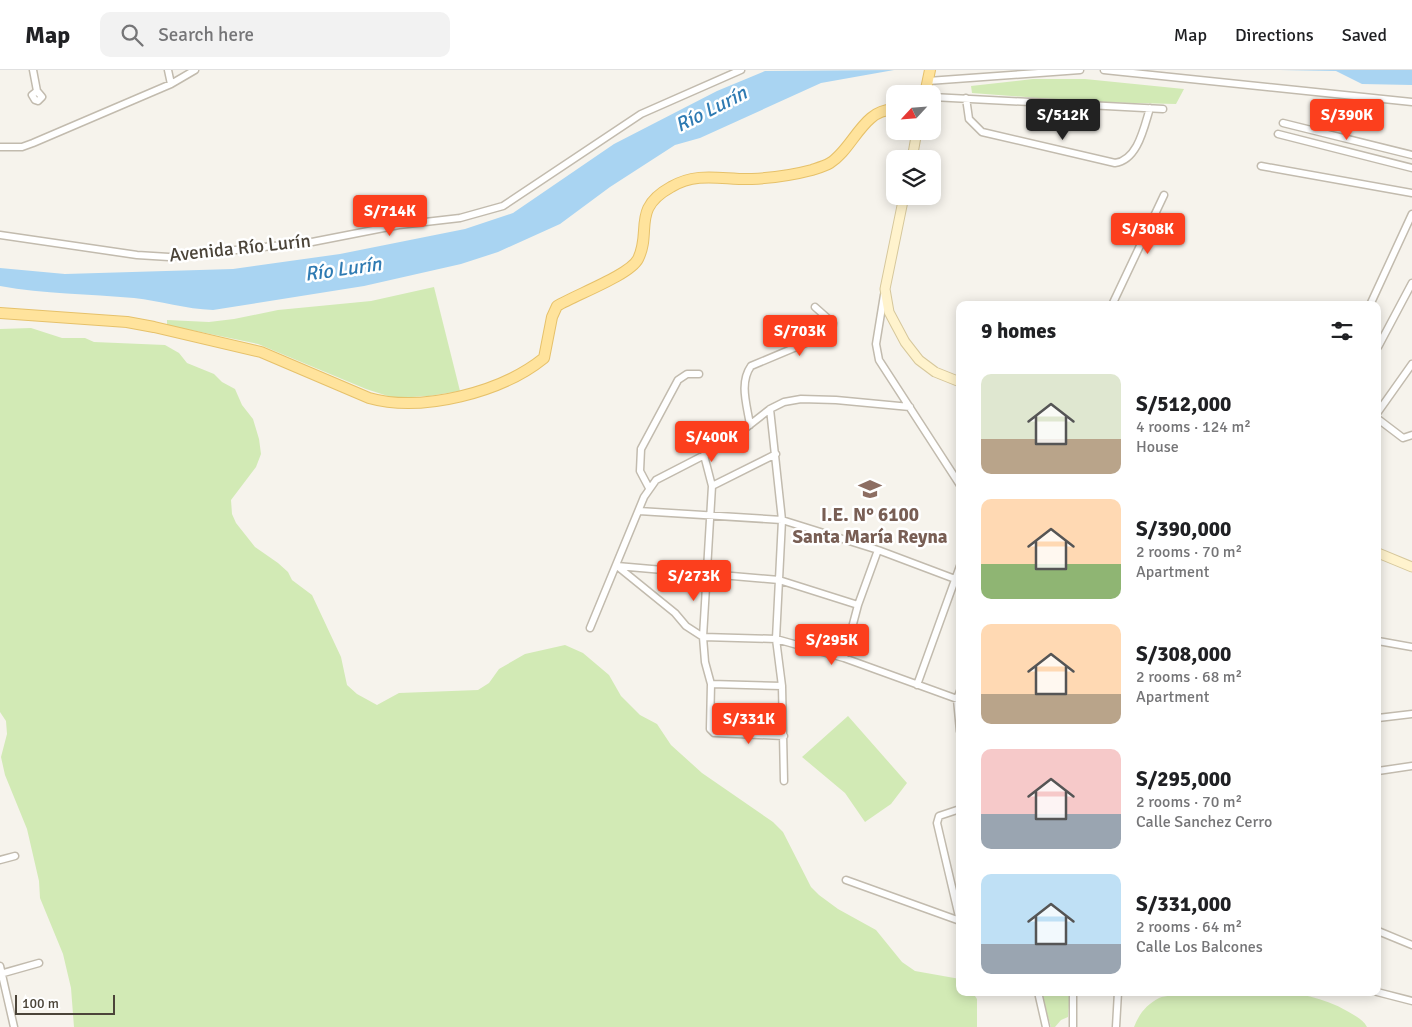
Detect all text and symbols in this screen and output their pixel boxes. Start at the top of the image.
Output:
search box [100,12,450,57]
text: Map [25,20,70,50]
icon: search [118,21,146,49]
text: Search here [158,23,254,47]
text: Map [1174,24,1207,46]
text: Directions [1235,24,1314,46]
text: Saved [1342,24,1387,46]
water label: Río Lurín [671,80,752,138]
north arrow [886,85,941,140]
map controls [886,85,941,205]
pin: S/512K [1022,98,1104,141]
pin: S/390K [1306,98,1388,141]
text: S/512K [1037,105,1089,125]
text: S/390K [1321,105,1373,125]
button: layers [886,150,941,205]
pin: S/714K [349,194,431,237]
text: S/714K [364,201,416,221]
pin: S/308K [1107,212,1189,255]
text: S/308K [1122,219,1174,239]
street label: Avenida Río Lurín [168,229,312,267]
water label: Río Lurín [303,251,384,287]
pin: S/703K [759,314,841,357]
icon: filters [1328,317,1356,345]
text: 9 homes [981,318,1056,344]
text: S/703K [774,321,826,341]
text: S/512,000 [1136,391,1231,417]
icon: home [1021,394,1081,454]
text: 4 rooms · 124 m² [1136,417,1251,437]
pin: S/400K [671,420,753,463]
text: S/400K [686,427,738,447]
text: House [1136,437,1179,457]
school or university icon: I.E. N° 6100 Santa María Reyna [857,476,883,502]
place label: I.E. N° 6100 Santa María Reyna [792,503,948,549]
text: S/390,000 [1136,516,1231,542]
icon: home [1021,519,1081,579]
text: 2 rooms · 70 m² [1136,542,1242,562]
pin: S/273K [653,560,735,602]
text: Apartment [1136,562,1209,582]
text: S/273K [668,566,720,586]
pin: S/295K [791,624,873,666]
text: S/295K [806,630,858,650]
text: S/308,000 [1136,641,1231,667]
icon: home [1021,644,1081,704]
text: 2 rooms · 68 m² [1136,667,1242,687]
text: Apartment [1136,687,1209,707]
pin: S/331K [708,702,790,745]
text: S/331K [723,709,775,729]
text: S/295,000 [1136,766,1231,792]
icon: home [1021,769,1081,829]
text: 2 rooms · 70 m² [1136,792,1242,812]
text: Calle Sanchez Cerro [1136,812,1272,832]
text: S/331,000 [1136,891,1231,917]
icon: home [1021,894,1081,954]
text: 2 rooms · 64 m² [1136,917,1242,937]
text: Calle Los Balcones [1136,937,1263,957]
scale bar [15,992,115,1015]
text: 100 m [22,995,59,1012]

